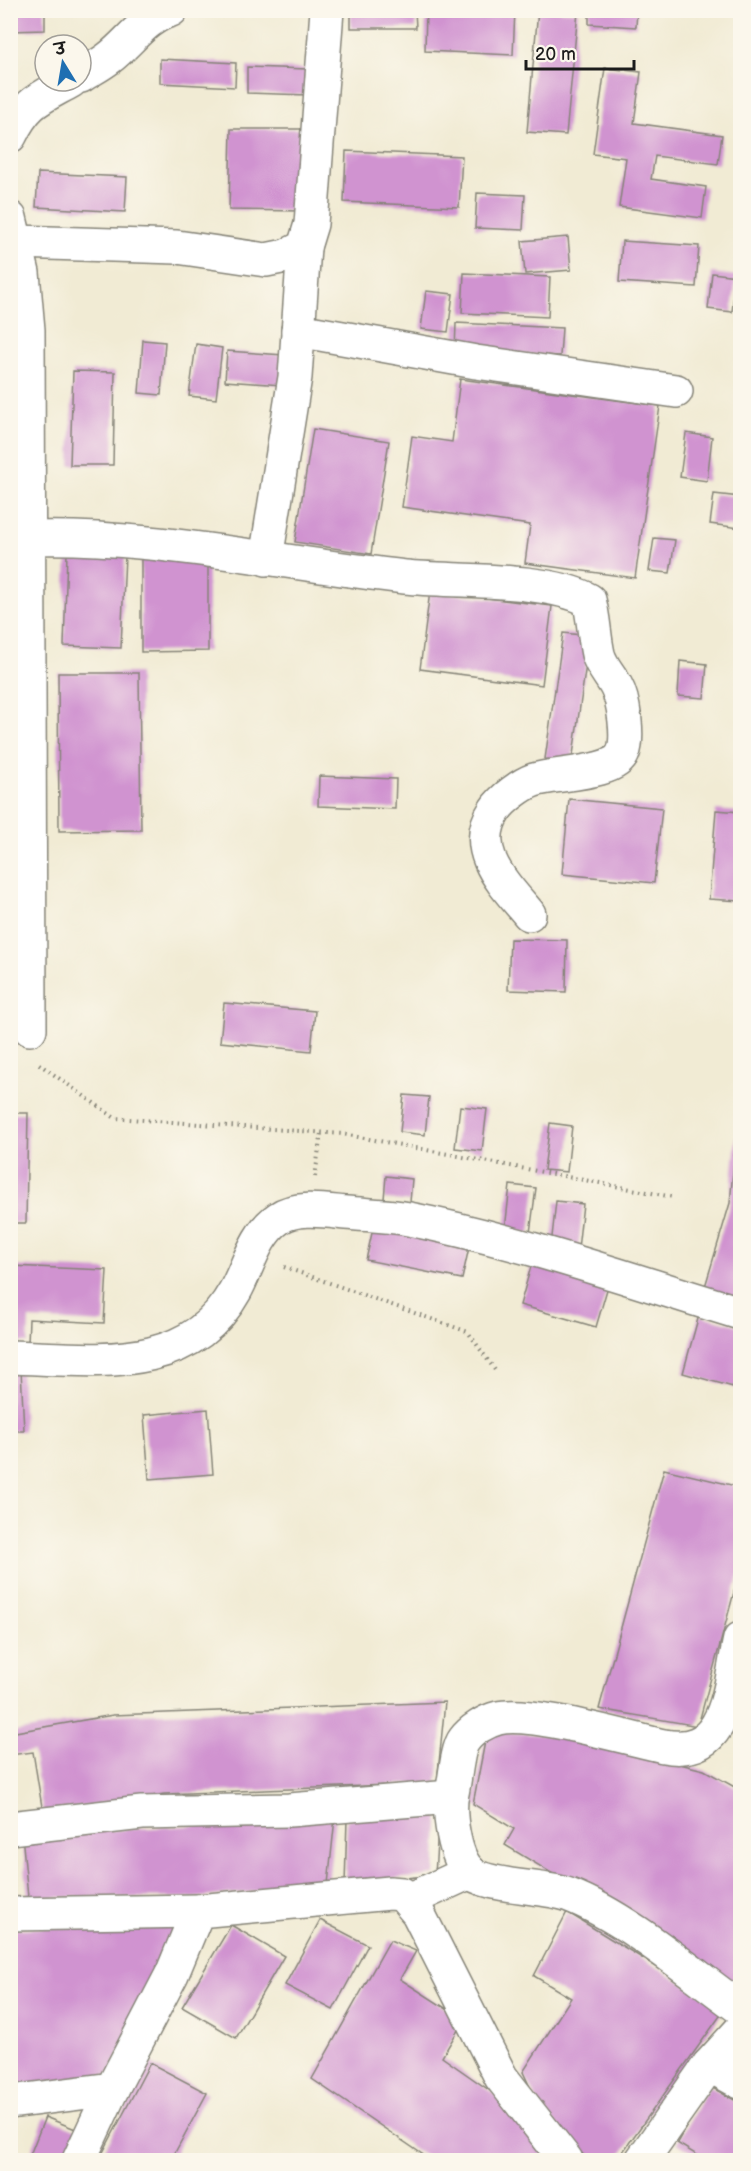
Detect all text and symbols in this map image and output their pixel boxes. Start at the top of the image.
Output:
north arrow [33,33,93,93]
scale bar [526,33,634,71]
text: उ [51,39,69,60]
text: 20 m [535,44,576,65]

